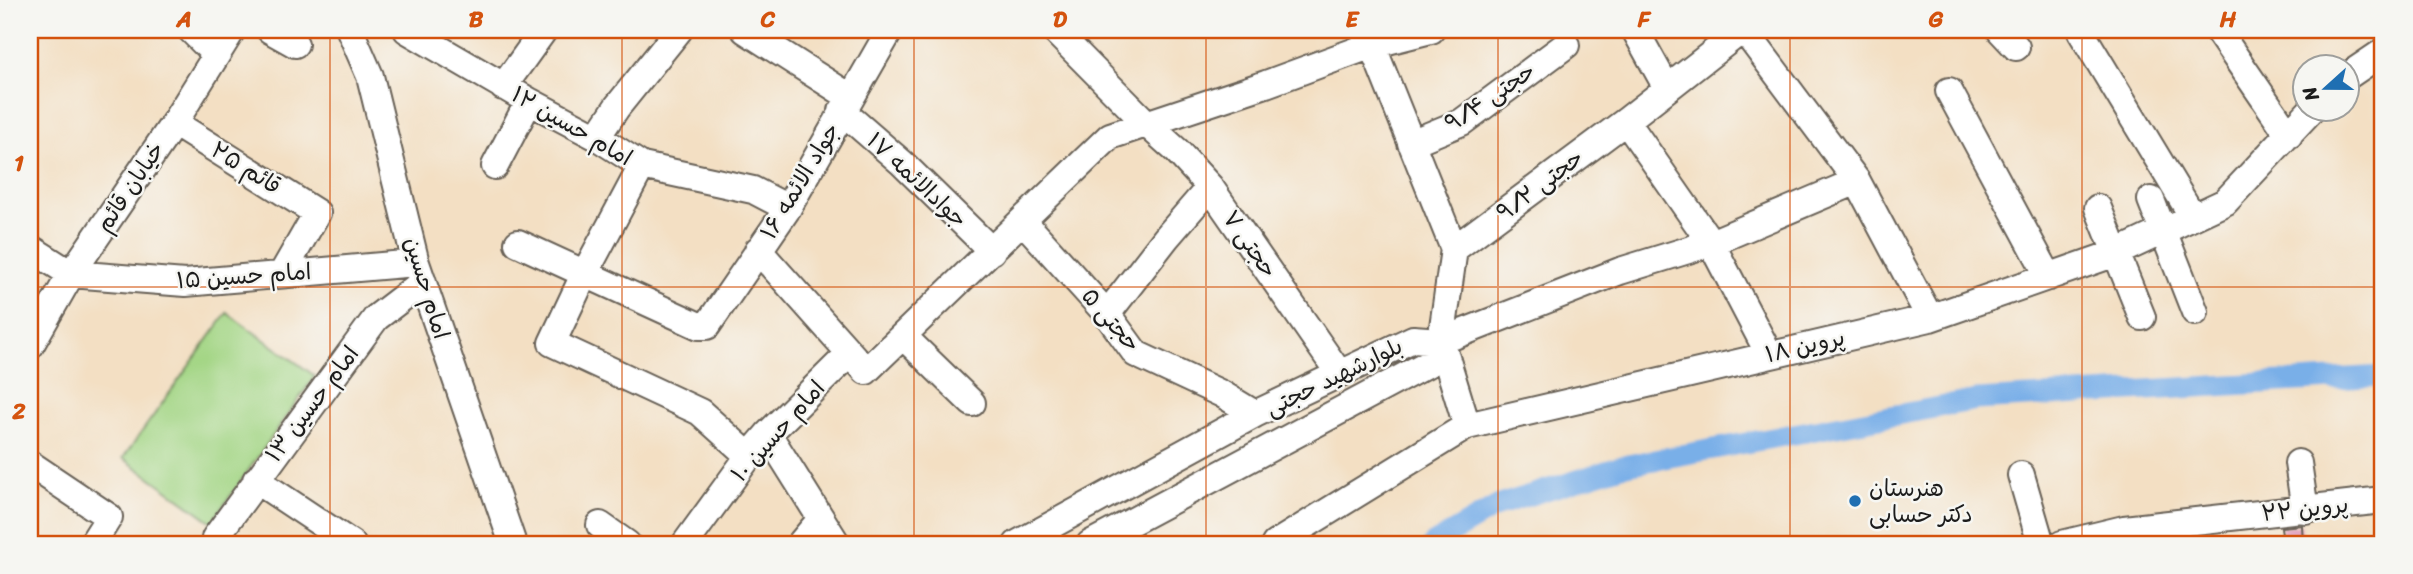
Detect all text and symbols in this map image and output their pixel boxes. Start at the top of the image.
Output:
text: A [175,0,192,40]
text: B [469,0,484,40]
text: C [760,0,776,40]
text: D [1053,0,1068,40]
text: E [1346,0,1361,40]
text: F [1637,0,1652,40]
text: G [1928,0,1944,40]
text: H [2219,0,2237,40]
street label: حجتی ۹/۴ [1436,51,1544,143]
north arrow [2290,52,2360,122]
street label: امام حسین ۱۲ [503,75,641,177]
text: N [2293,81,2329,107]
street label: جواد الائمه ۱۶ [749,114,851,248]
street label: جوادالائمه ۱۷ [857,122,977,238]
street label: قائم ۲۵ [202,130,290,206]
street label: خیابان قائم [84,133,176,241]
street label: حجتی ۹/۲ [1487,138,1593,232]
text: 1 [14,143,24,184]
street label: حجتی ۷ [1211,201,1289,287]
street label: امام حسین [392,232,462,344]
street label: امام حسین ۱۵ [175,251,313,301]
street label: حجتی ۵ [1071,278,1151,362]
street label: پروین ۱۸ [1761,317,1849,375]
street label: بلوارشهید حجتی [1258,326,1410,428]
street label: امام حسین ۱۳ [254,336,370,472]
street label: ۱۰ امام حسین [720,370,836,492]
text: 2 [11,391,26,432]
place label: هنرستان دکتر حسابی [1869,468,1973,535]
street label: پروین ۲۲ [2259,484,2351,534]
marker: هنرستان دکتر حسابی [1847,493,1863,509]

